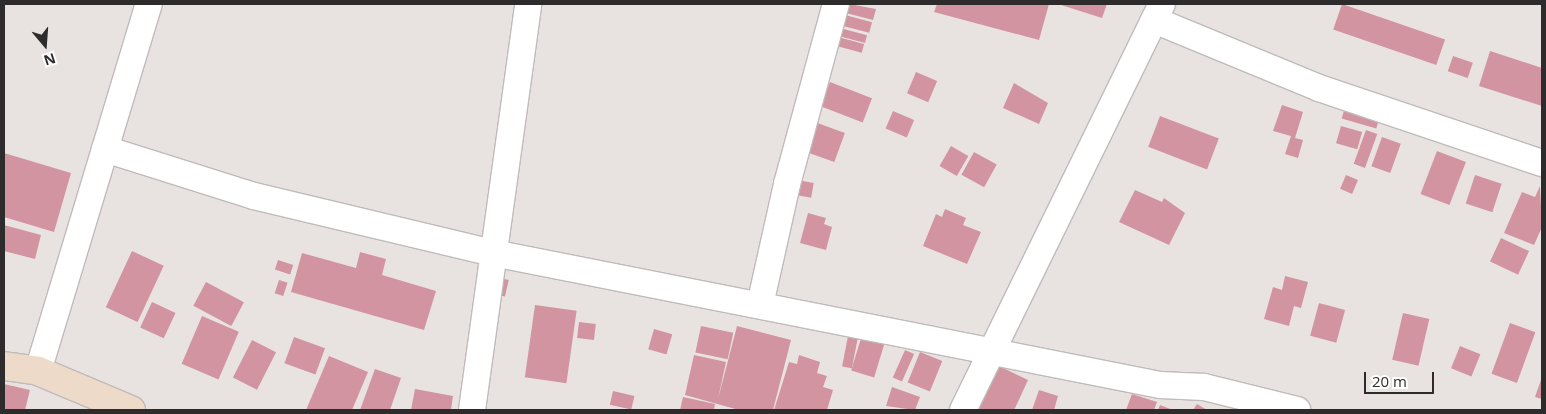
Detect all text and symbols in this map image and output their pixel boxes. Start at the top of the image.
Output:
north arrow [20,20,70,70]
text: N [41,49,58,71]
scale bar [1366,362,1436,394]
text: 20 m [1372,371,1407,391]

